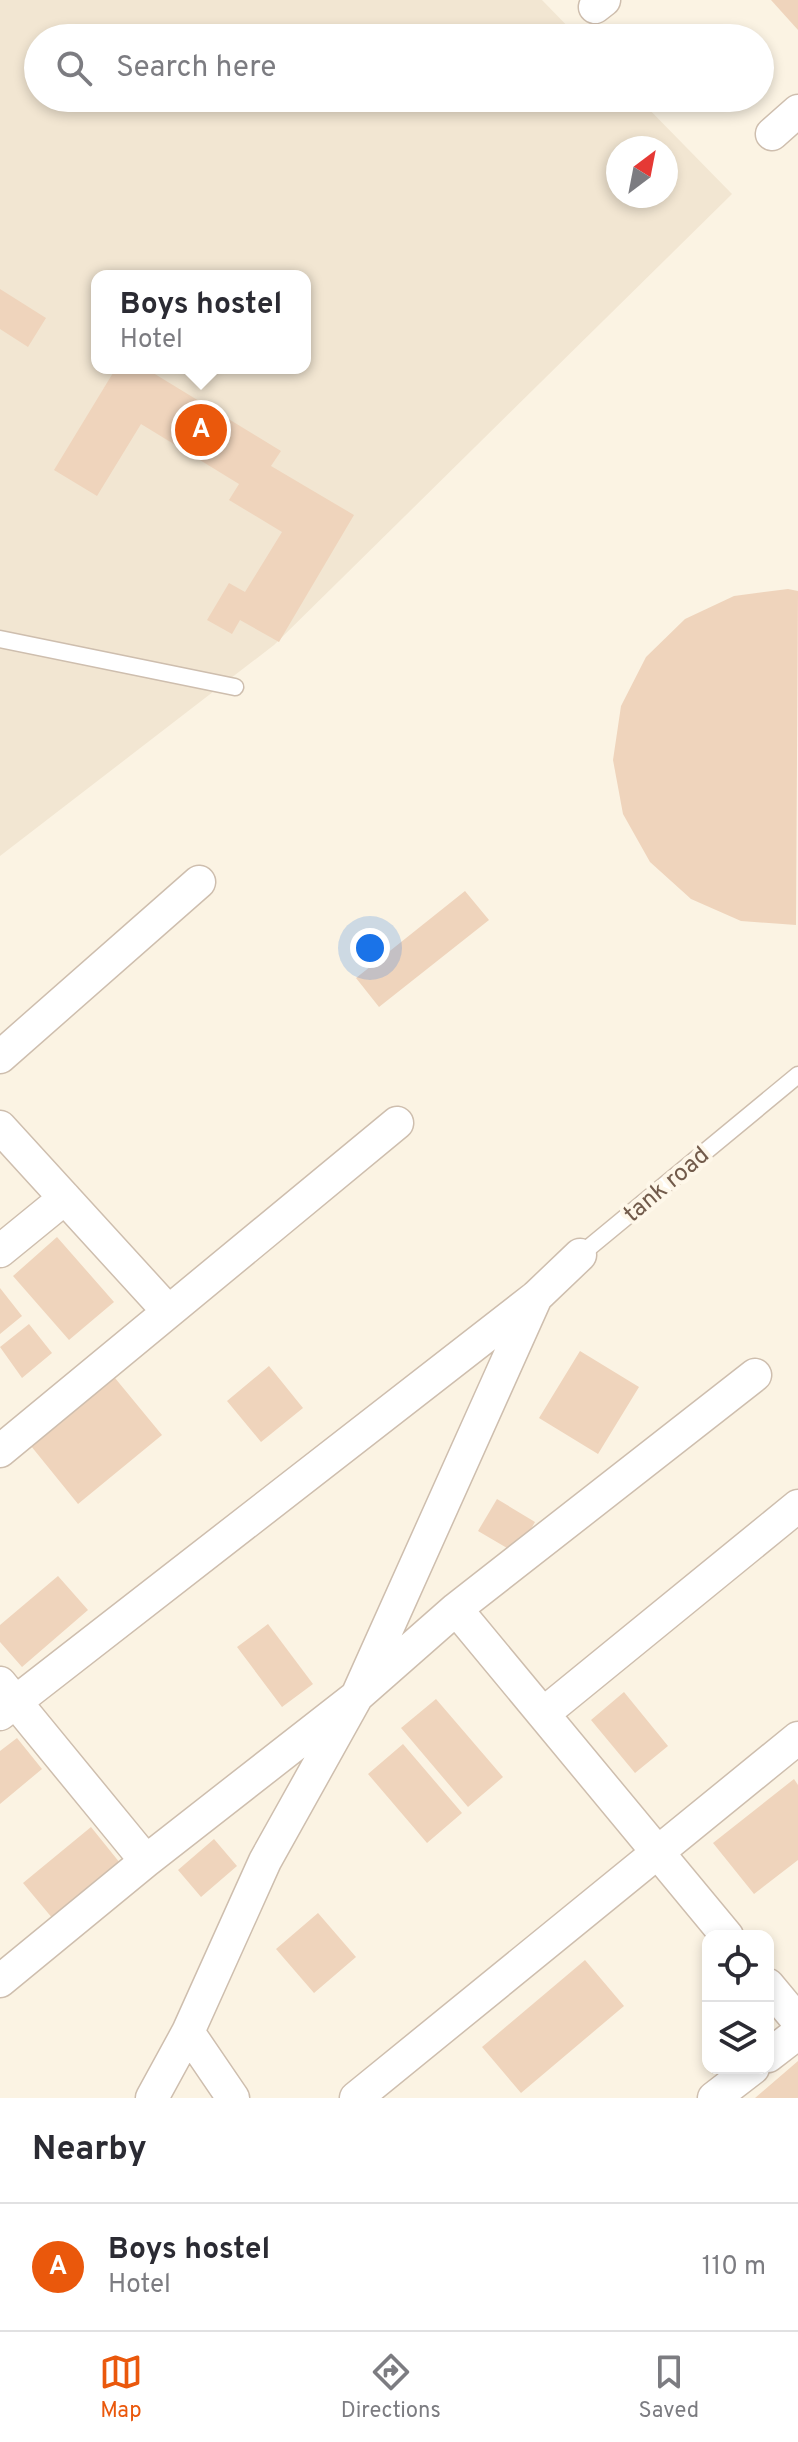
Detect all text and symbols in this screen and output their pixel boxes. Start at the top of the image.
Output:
search box [24,24,774,112]
icon: search [52,46,96,90]
text: Search here [116,50,276,87]
north arrow [606,136,678,208]
popup [91,270,311,374]
text: Boys hostel [120,287,282,324]
text: Hotel [120,324,183,357]
pin: A [175,400,227,460]
your location [350,928,390,968]
street label: tank road [618,1141,716,1230]
map controls [702,1930,774,2074]
button: locate [702,1930,774,2002]
button: layers [702,2002,774,2074]
text: Nearby [32,2129,147,2172]
text: Boys hostel [108,2232,270,2269]
text: A [49,2251,67,2284]
text: 110 m [702,2251,766,2284]
text: Hotel [108,2269,171,2302]
tab: Map [99,2350,143,2425]
tab: Directions [341,2350,441,2425]
tab: Saved [639,2350,699,2425]

